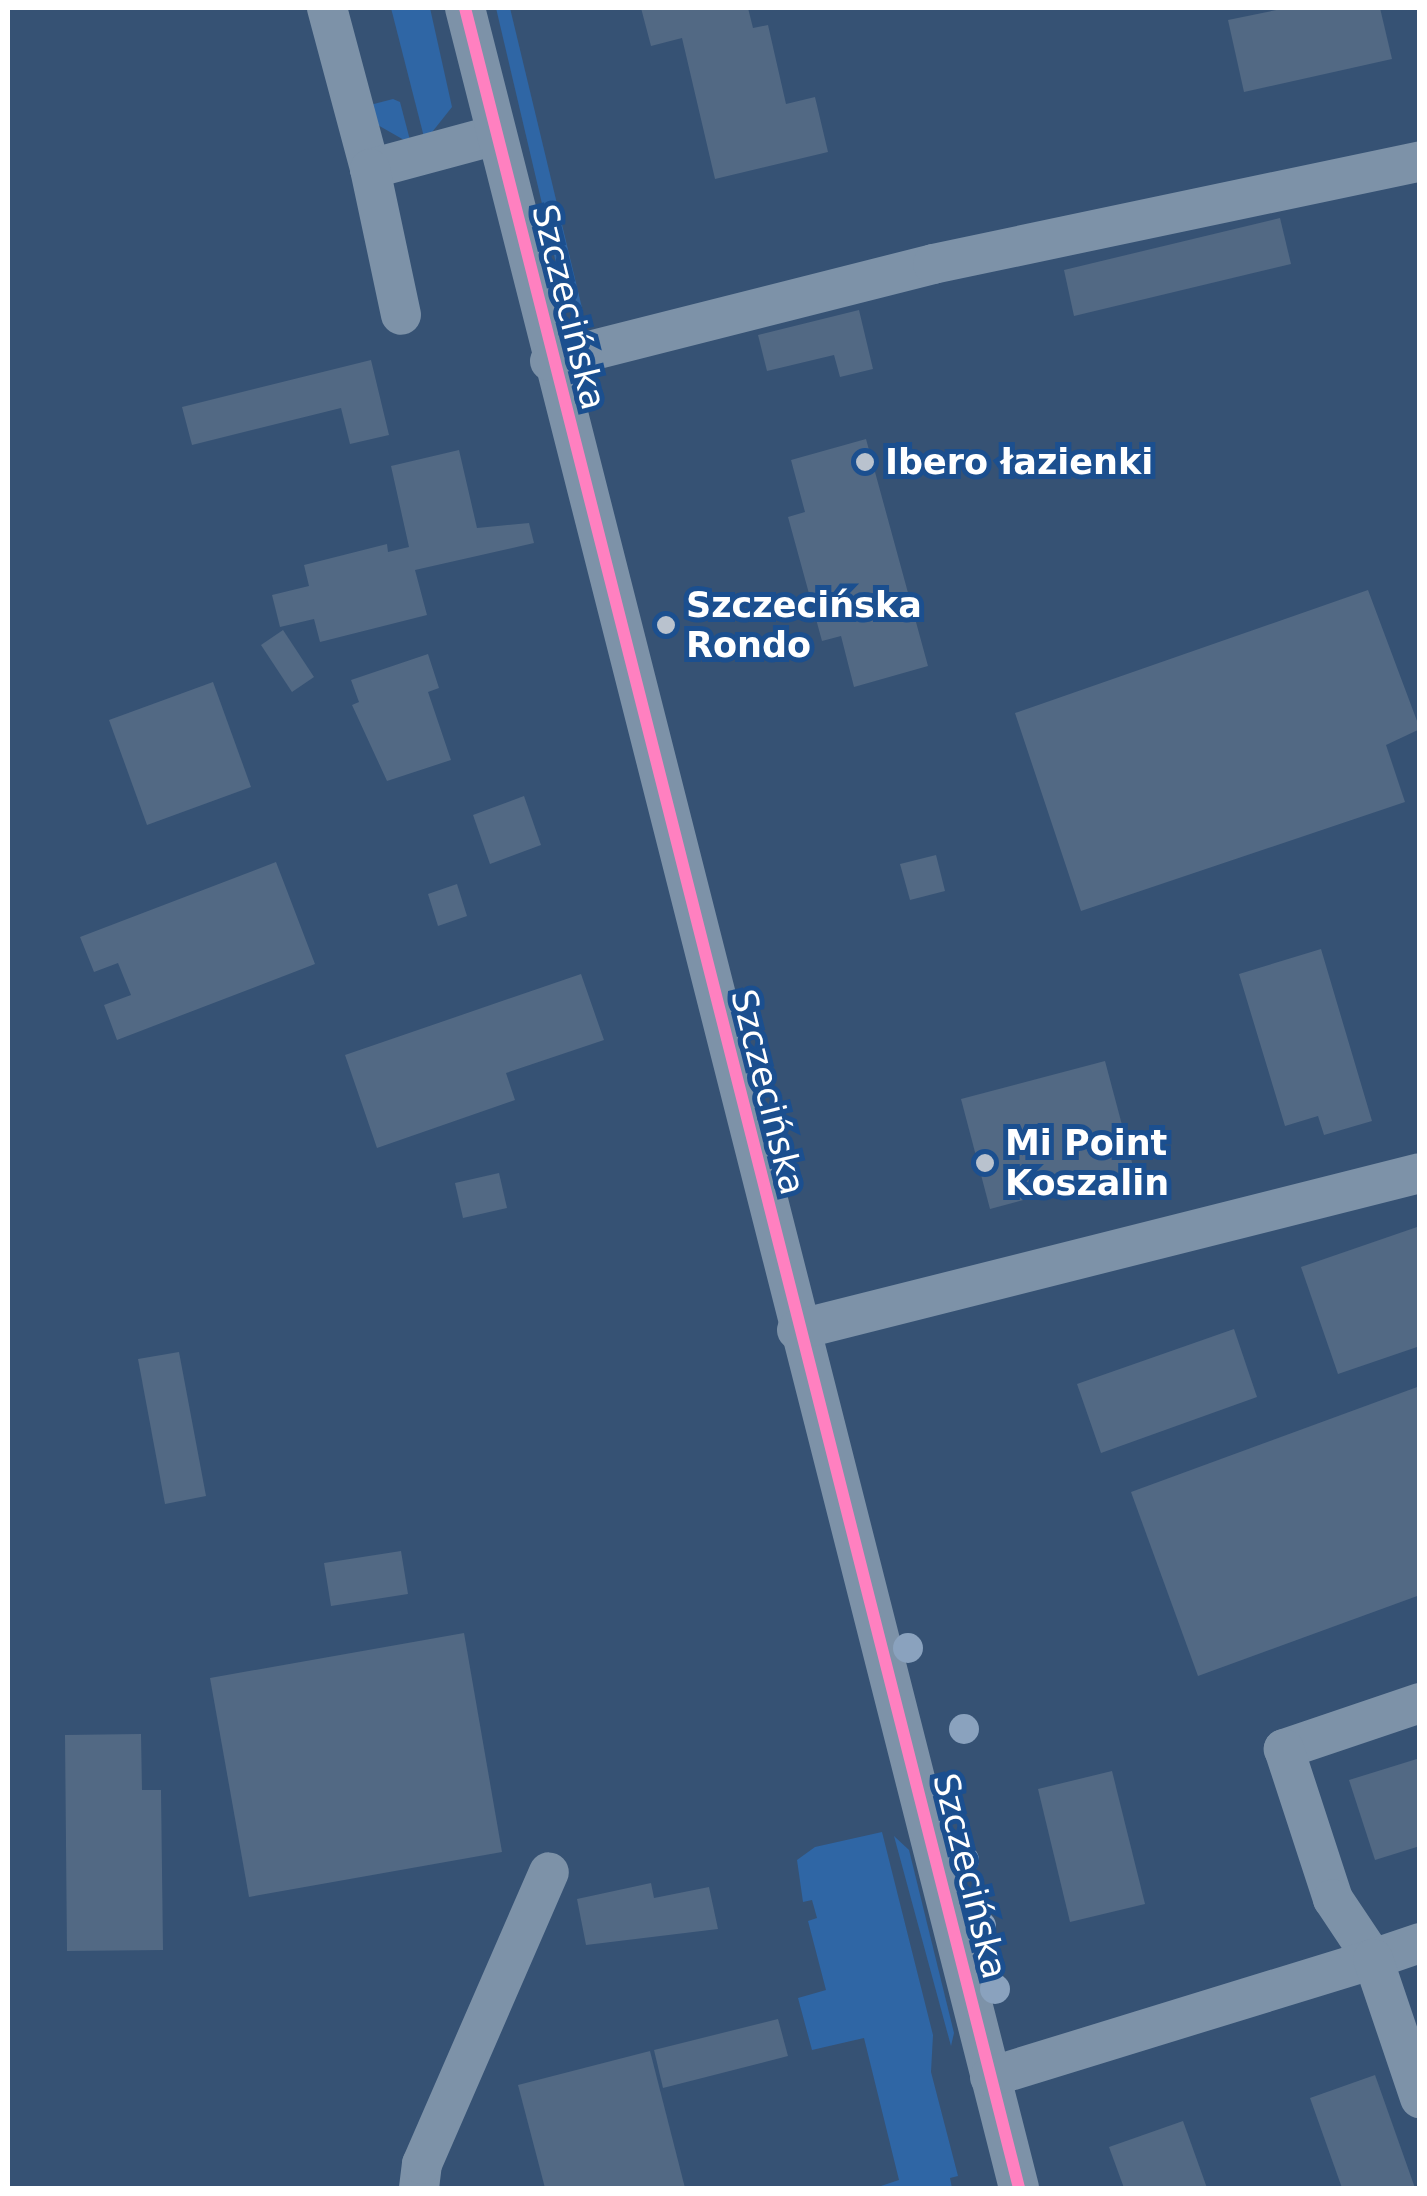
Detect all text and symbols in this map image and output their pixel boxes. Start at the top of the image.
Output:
street label: Szczecińska [523,200,615,414]
place label: Ibero łazienki [885,441,1153,483]
marker: Ibero łazienki [854,451,876,473]
place label: Szczecińska Rondo [686,584,922,666]
marker: Szczecińska Rondo [655,614,677,636]
street label: Szczecińska [722,985,814,1199]
place label: Mi Point Koszalin [1005,1122,1169,1204]
marker: Mi Point Koszalin [974,1152,996,1174]
street label: Szczecińska [924,1769,1016,1983]

